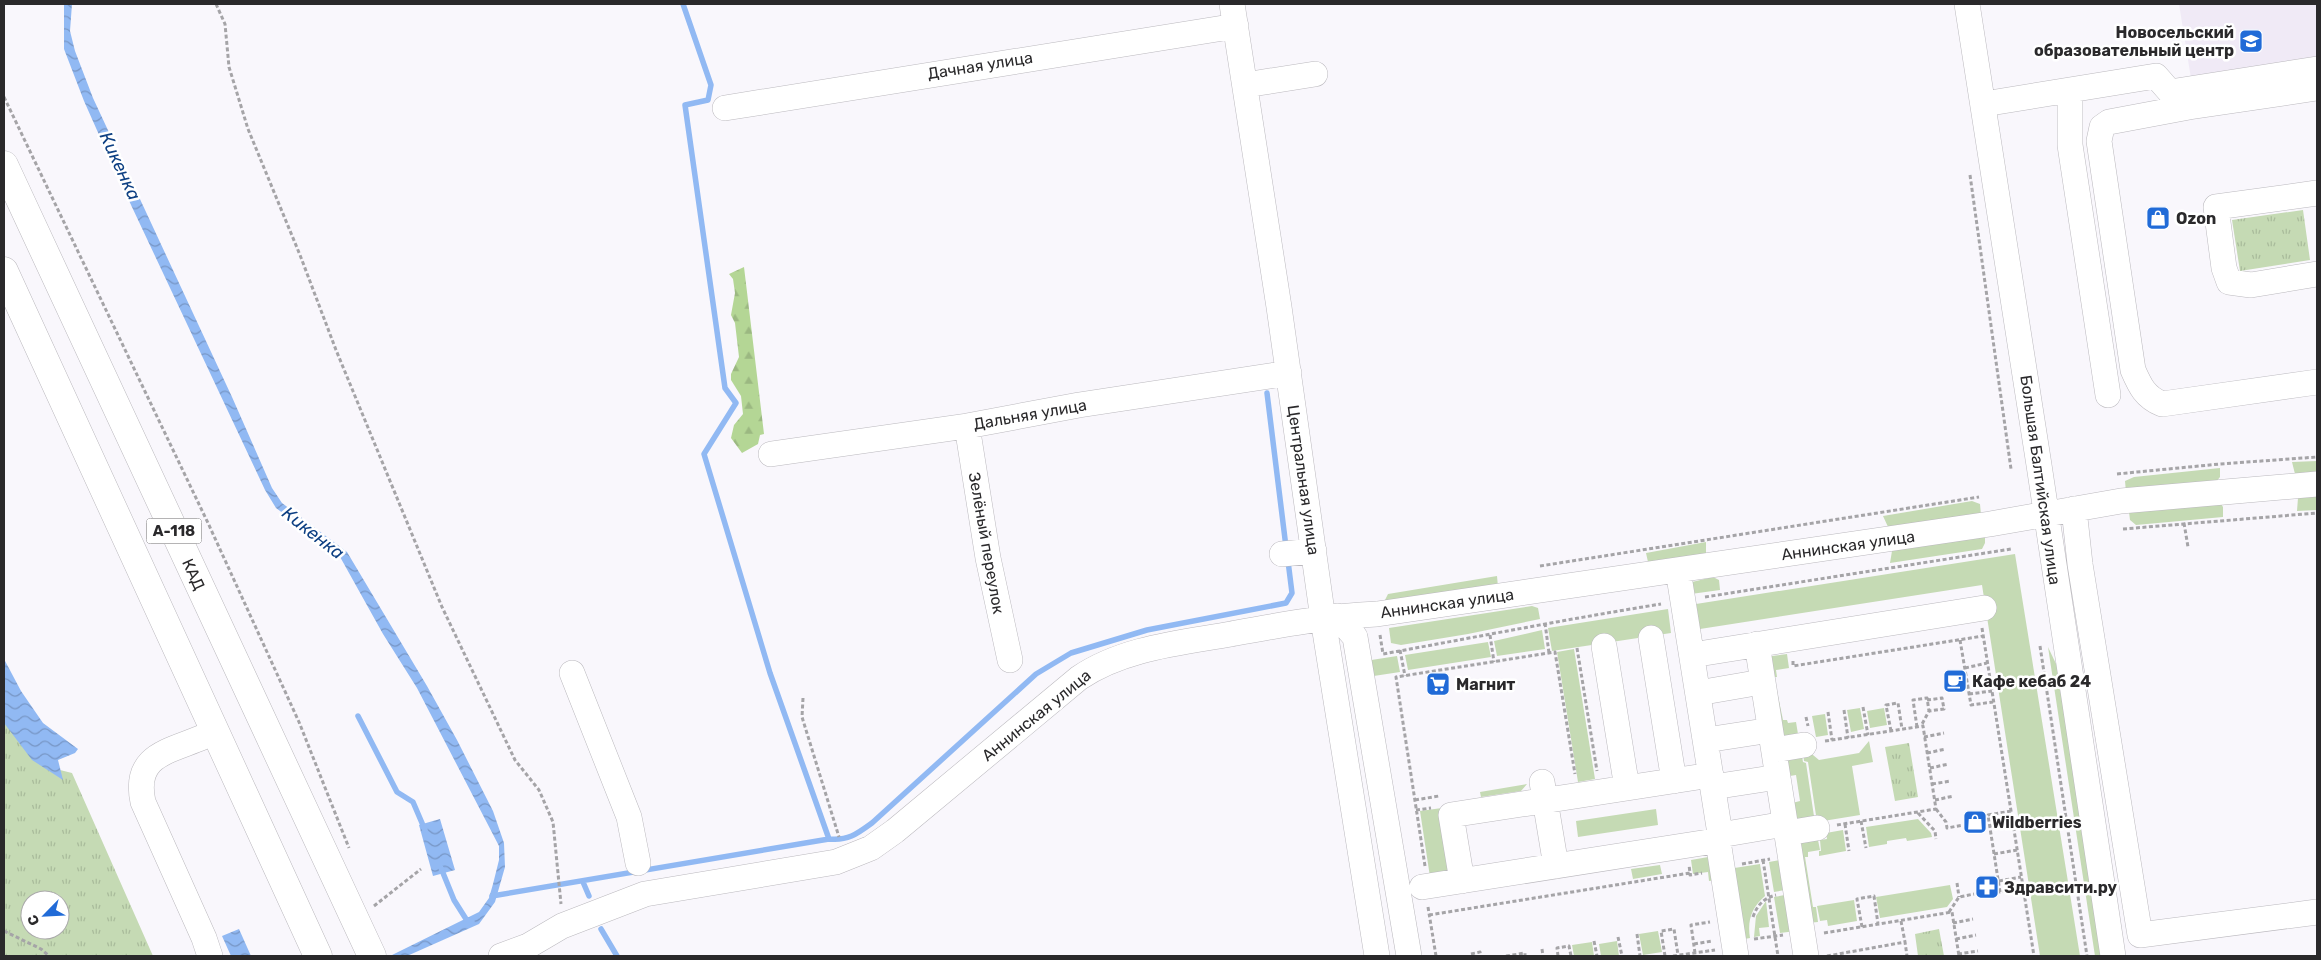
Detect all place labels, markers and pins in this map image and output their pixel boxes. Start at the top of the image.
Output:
place label: Новосельский образовательный центр [2034,23,2234,60]
school or university icon: Новосельский образовательный центр [2238,28,2264,54]
shop icon: Ozon [2145,205,2171,231]
place label: Ozon [2176,209,2216,228]
cafe icon: Кафе кебаб 24 [1942,668,1968,694]
supermarket icon: Магнит [1425,671,1451,697]
place label: Кафе кебаб 24 [1972,672,2091,691]
place label: Магнит [1456,675,1515,694]
shop icon: Wildberries [1962,809,1988,835]
place label: Wildberries [1992,813,2082,832]
pharmacy icon: Здравсити.ру [1974,874,2000,900]
place label: Здравсити.ру [2004,878,2117,897]

